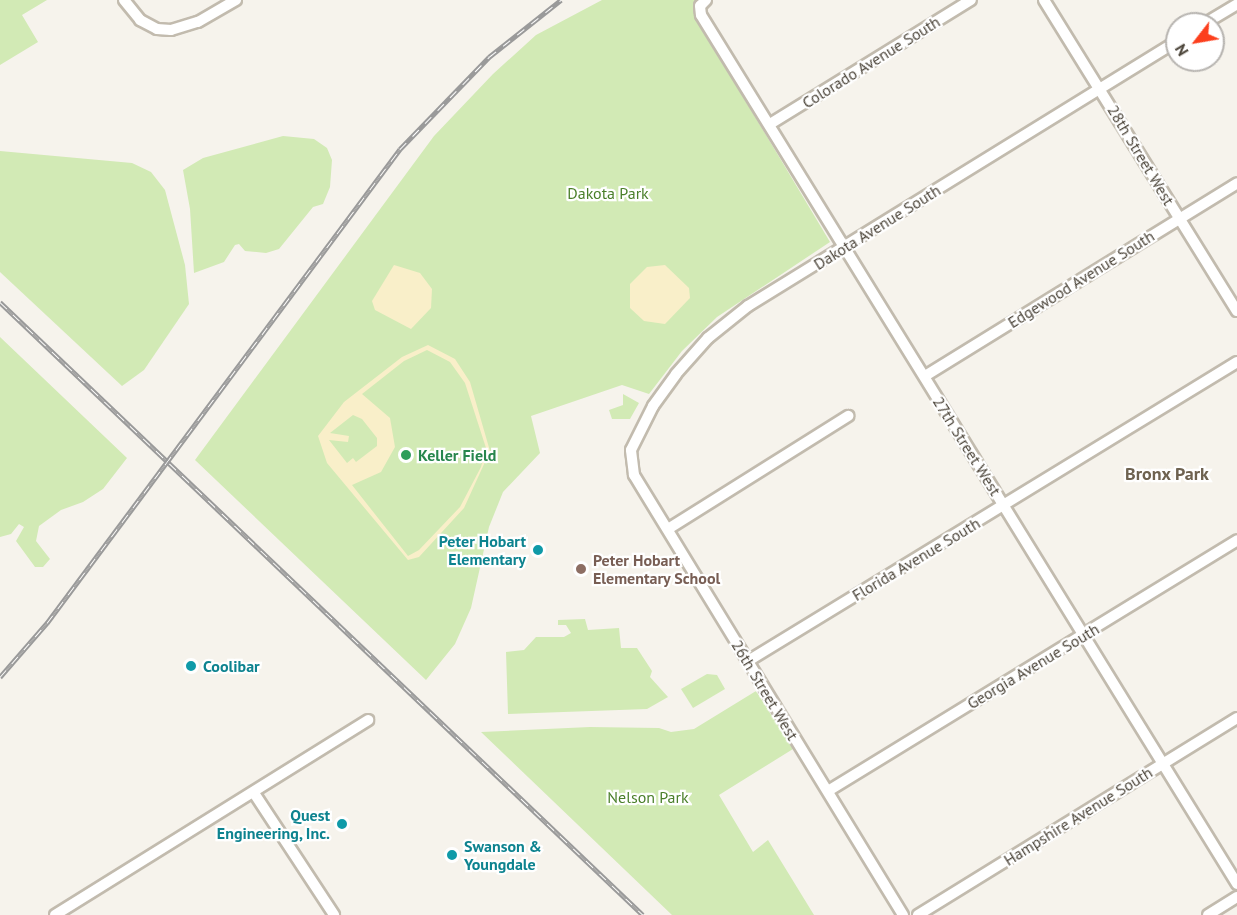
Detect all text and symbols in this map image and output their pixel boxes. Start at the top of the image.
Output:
street label: Colorado Avenue South [798,12,944,112]
north arrow [1165,12,1225,72]
text: N [1170,41,1193,60]
street label: 28th Street West [1103,101,1179,209]
street label: Dakota Avenue South [810,180,944,274]
park label: Dakota Park [567,183,649,203]
street label: Edgewood Avenue South [1004,226,1158,332]
street label: 27th Street West [929,393,1005,499]
place label: Keller Field [418,445,496,465]
marker: Keller Field [399,448,413,462]
district label: Bronx Park [1125,463,1209,485]
street label: Florida Avenue South [848,513,984,605]
place label: Peter Hobart Elementary [439,531,526,569]
marker: Peter Hobart Elementary [531,543,545,557]
place label: Peter Hobart Elementary School [593,550,721,588]
marker: Peter Hobart Elementary School [574,562,588,576]
street label: Georgia Avenue South [963,619,1103,713]
street label: 26th Street West [727,636,803,744]
place label: Coolibar [203,656,260,676]
marker: Coolibar [184,659,198,673]
street label: Hampshire Avenue South [1000,762,1156,870]
park label: Nelson Park [607,787,689,807]
place label: Quest Engineering, Inc. [216,805,330,843]
marker: Quest Engineering, Inc. [335,817,349,831]
place label: Swanson & Youngdale [464,836,542,874]
marker: Swanson & Youngdale [445,848,459,862]

